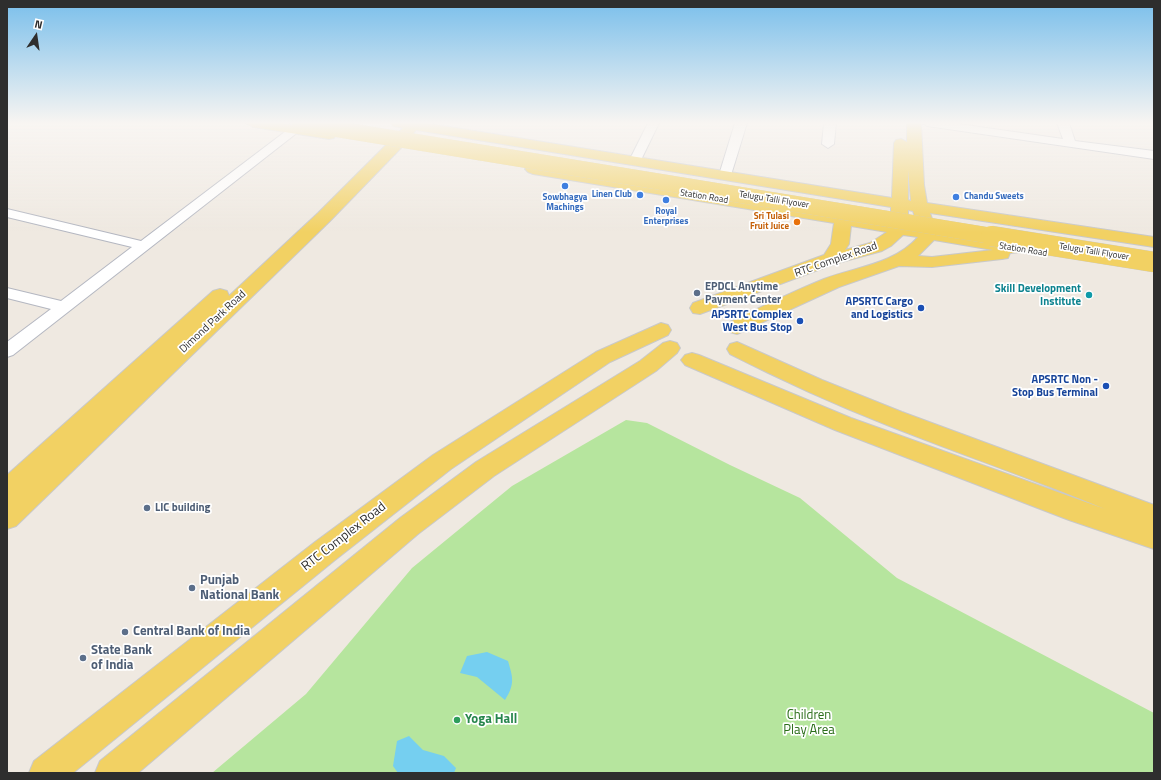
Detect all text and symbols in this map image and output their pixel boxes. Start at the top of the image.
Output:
north arrow [16,16,56,56]
text: N [33,16,44,33]
marker: Sowbhagya Machings [560,181,570,191]
street label: Station Road [679,188,729,206]
street label: Telugu Talli Flyover [738,189,810,211]
place label: Linen Club [592,190,632,200]
marker: Linen Club [635,190,645,200]
marker: Chandu Sweets [951,192,961,202]
place label: Chandu Sweets [964,192,1024,202]
place label: Sowbhagya Machings [543,193,587,214]
marker: Royal Enterprises [661,195,671,205]
place label: Royal Enterprises [644,207,688,228]
place label: Sri Tulasi Fruit Juice [750,212,789,233]
marker: Sri Tulasi Fruit Juice [792,217,802,227]
street label: RTC Complex Road [793,240,879,280]
street label: Station Road [998,241,1048,259]
street label: Telugu Talli Flyover [1058,241,1130,263]
place label: EPDCL Anytime Payment Center [705,280,781,306]
place label: Skill Development Institute [995,282,1081,308]
street label: Dimond Park Road [177,288,249,356]
marker: EPDCL Anytime Payment Center [692,288,702,298]
marker: Skill Development Institute [1084,290,1094,300]
place label: APSRTC Cargo and Logistics [846,295,913,321]
marker: APSRTC Cargo and Logistics [916,303,926,313]
place label: APSRTC Complex West Bus Stop [711,308,792,334]
marker: APSRTC Complex West Bus Stop [795,316,805,326]
place label: APSRTC Non - Stop Bus Terminal [1012,373,1098,399]
marker: APSRTC Non - Stop Bus Terminal [1101,381,1111,391]
street label: RTC Complex Road [299,499,389,575]
place label: LIC building [155,501,210,515]
marker: LIC building [142,503,152,513]
place label: Punjab National Bank [200,573,279,604]
marker: Punjab National Bank [187,583,197,593]
place label: Central Bank of India [133,624,250,640]
marker: Central Bank of India [120,627,130,637]
place label: State Bank of India [91,643,152,674]
marker: State Bank of India [78,653,88,663]
park label: Children Play Area [783,708,835,739]
place label: Yoga Hall [465,712,517,728]
marker: Yoga Hall [452,715,462,725]

